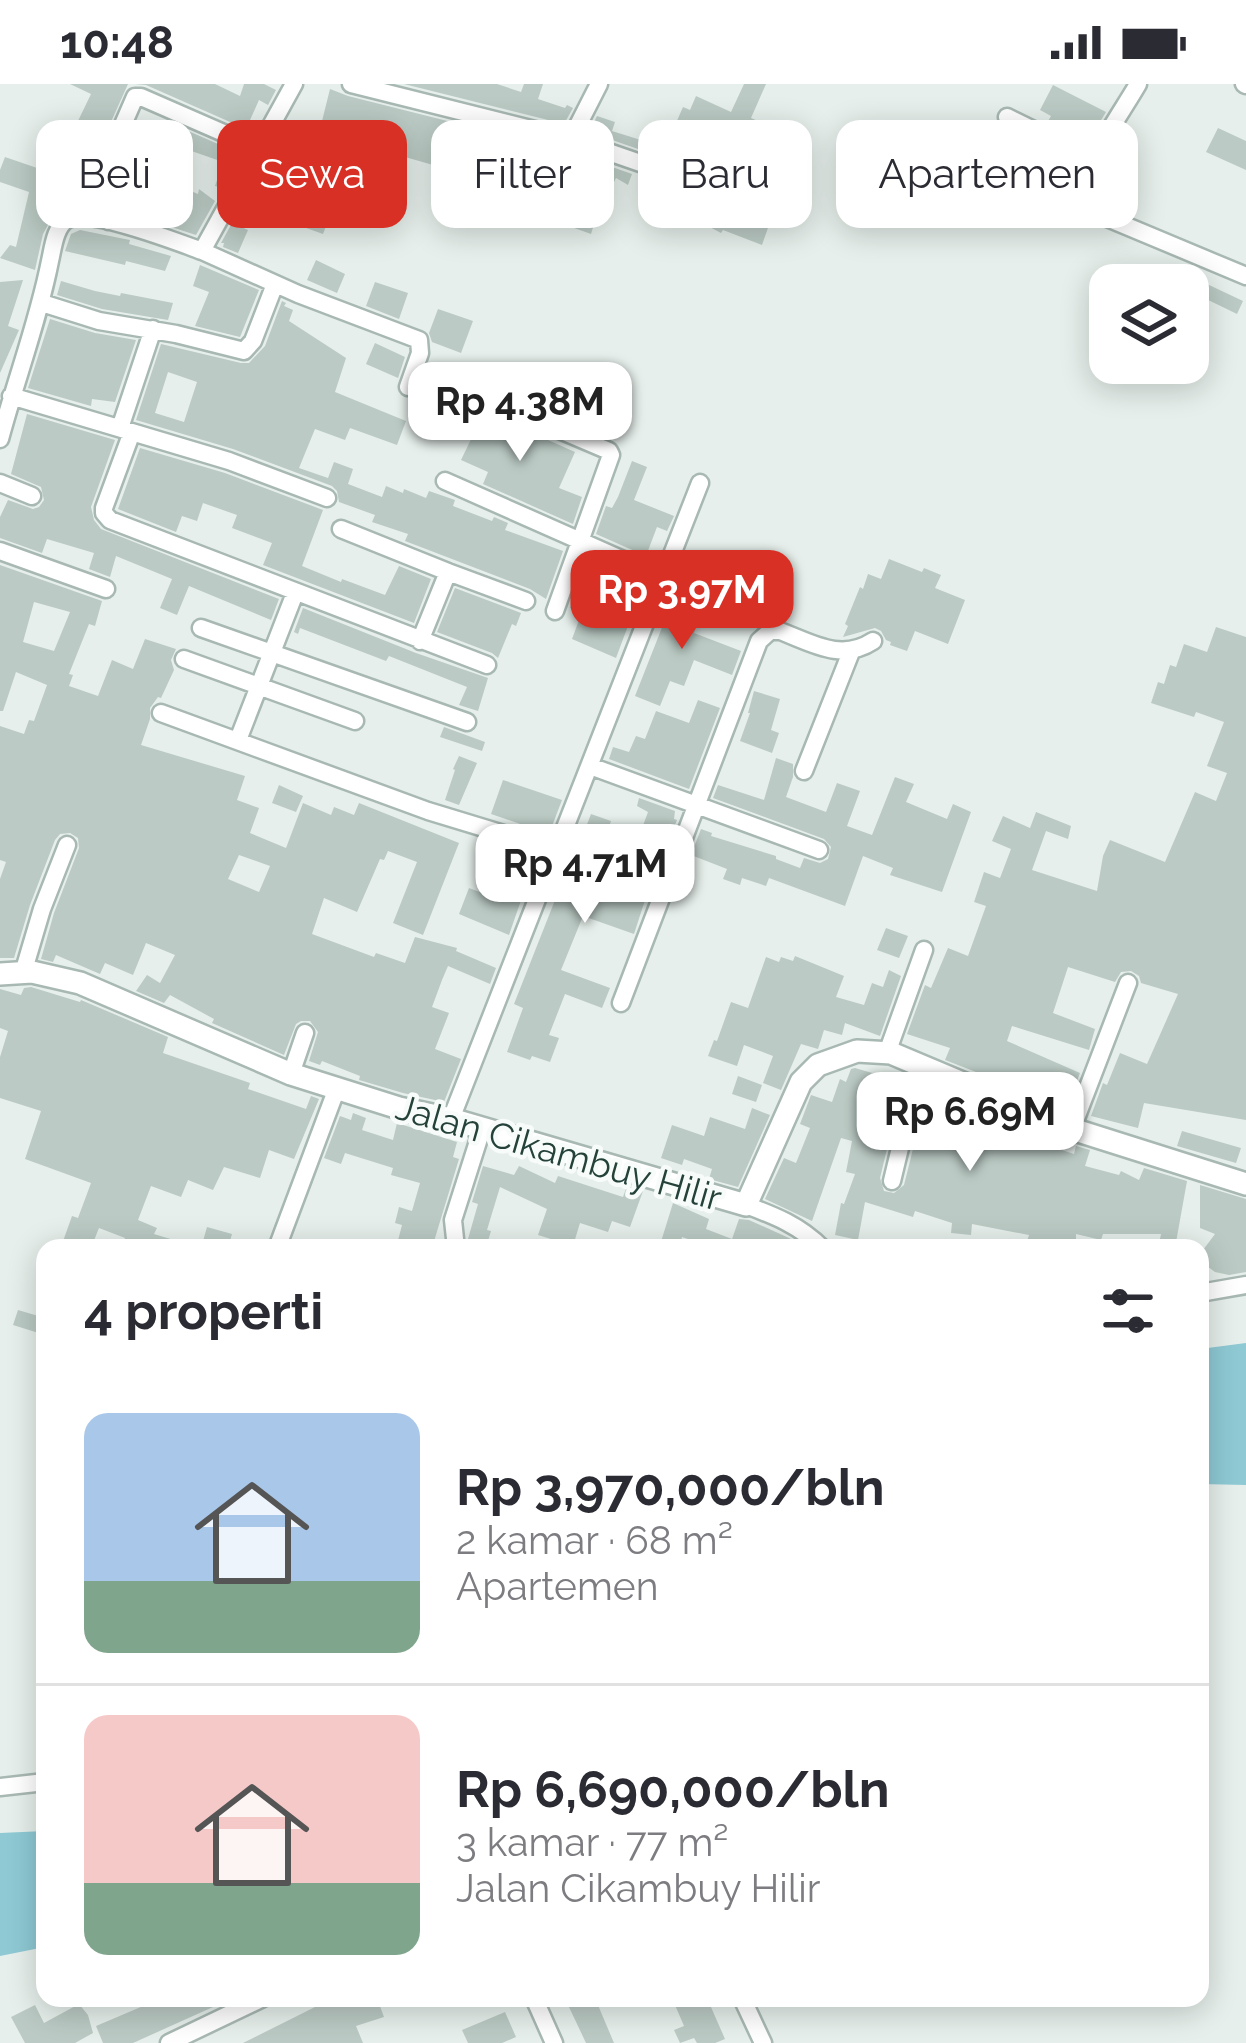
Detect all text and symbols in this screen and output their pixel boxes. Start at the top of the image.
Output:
text: 10:48 [60,16,174,69]
chip: Beli [36,120,193,228]
chip: Sewa [217,120,407,228]
chip: Filter [431,120,614,228]
chip: Baru [638,120,812,228]
chip: Apartemen [836,120,1138,228]
map controls [1089,264,1209,384]
button: layers [1089,264,1209,384]
pin: Rp 4.38M [396,362,644,464]
text: Rp 4.38M [435,378,605,424]
pin: Rp 3.97M [558,550,806,652]
text: Rp 3.97M [598,566,766,612]
pin: Rp 4.71M [461,824,709,926]
text: Rp 4.71M [503,840,667,886]
pin: Rp 6.69M [846,1072,1094,1174]
street label: Jalan Cikambuy Hilir [391,1085,727,1219]
text: Rp 6.69M [884,1088,1056,1134]
icon: filters [1095,1278,1161,1344]
text: 4 properti [84,1281,323,1341]
text: Rp 3,970,000/bln [456,1457,885,1517]
icon: home [180,1461,324,1605]
text: 2 kamar · 68 m² [456,1517,733,1563]
text: Apartemen [456,1563,658,1609]
text: Rp 6,690,000/bln [456,1759,889,1819]
icon: home [180,1763,324,1907]
text: 3 kamar · 77 m² [456,1819,728,1865]
text: Jalan Cikambuy Hilir [456,1865,821,1911]

